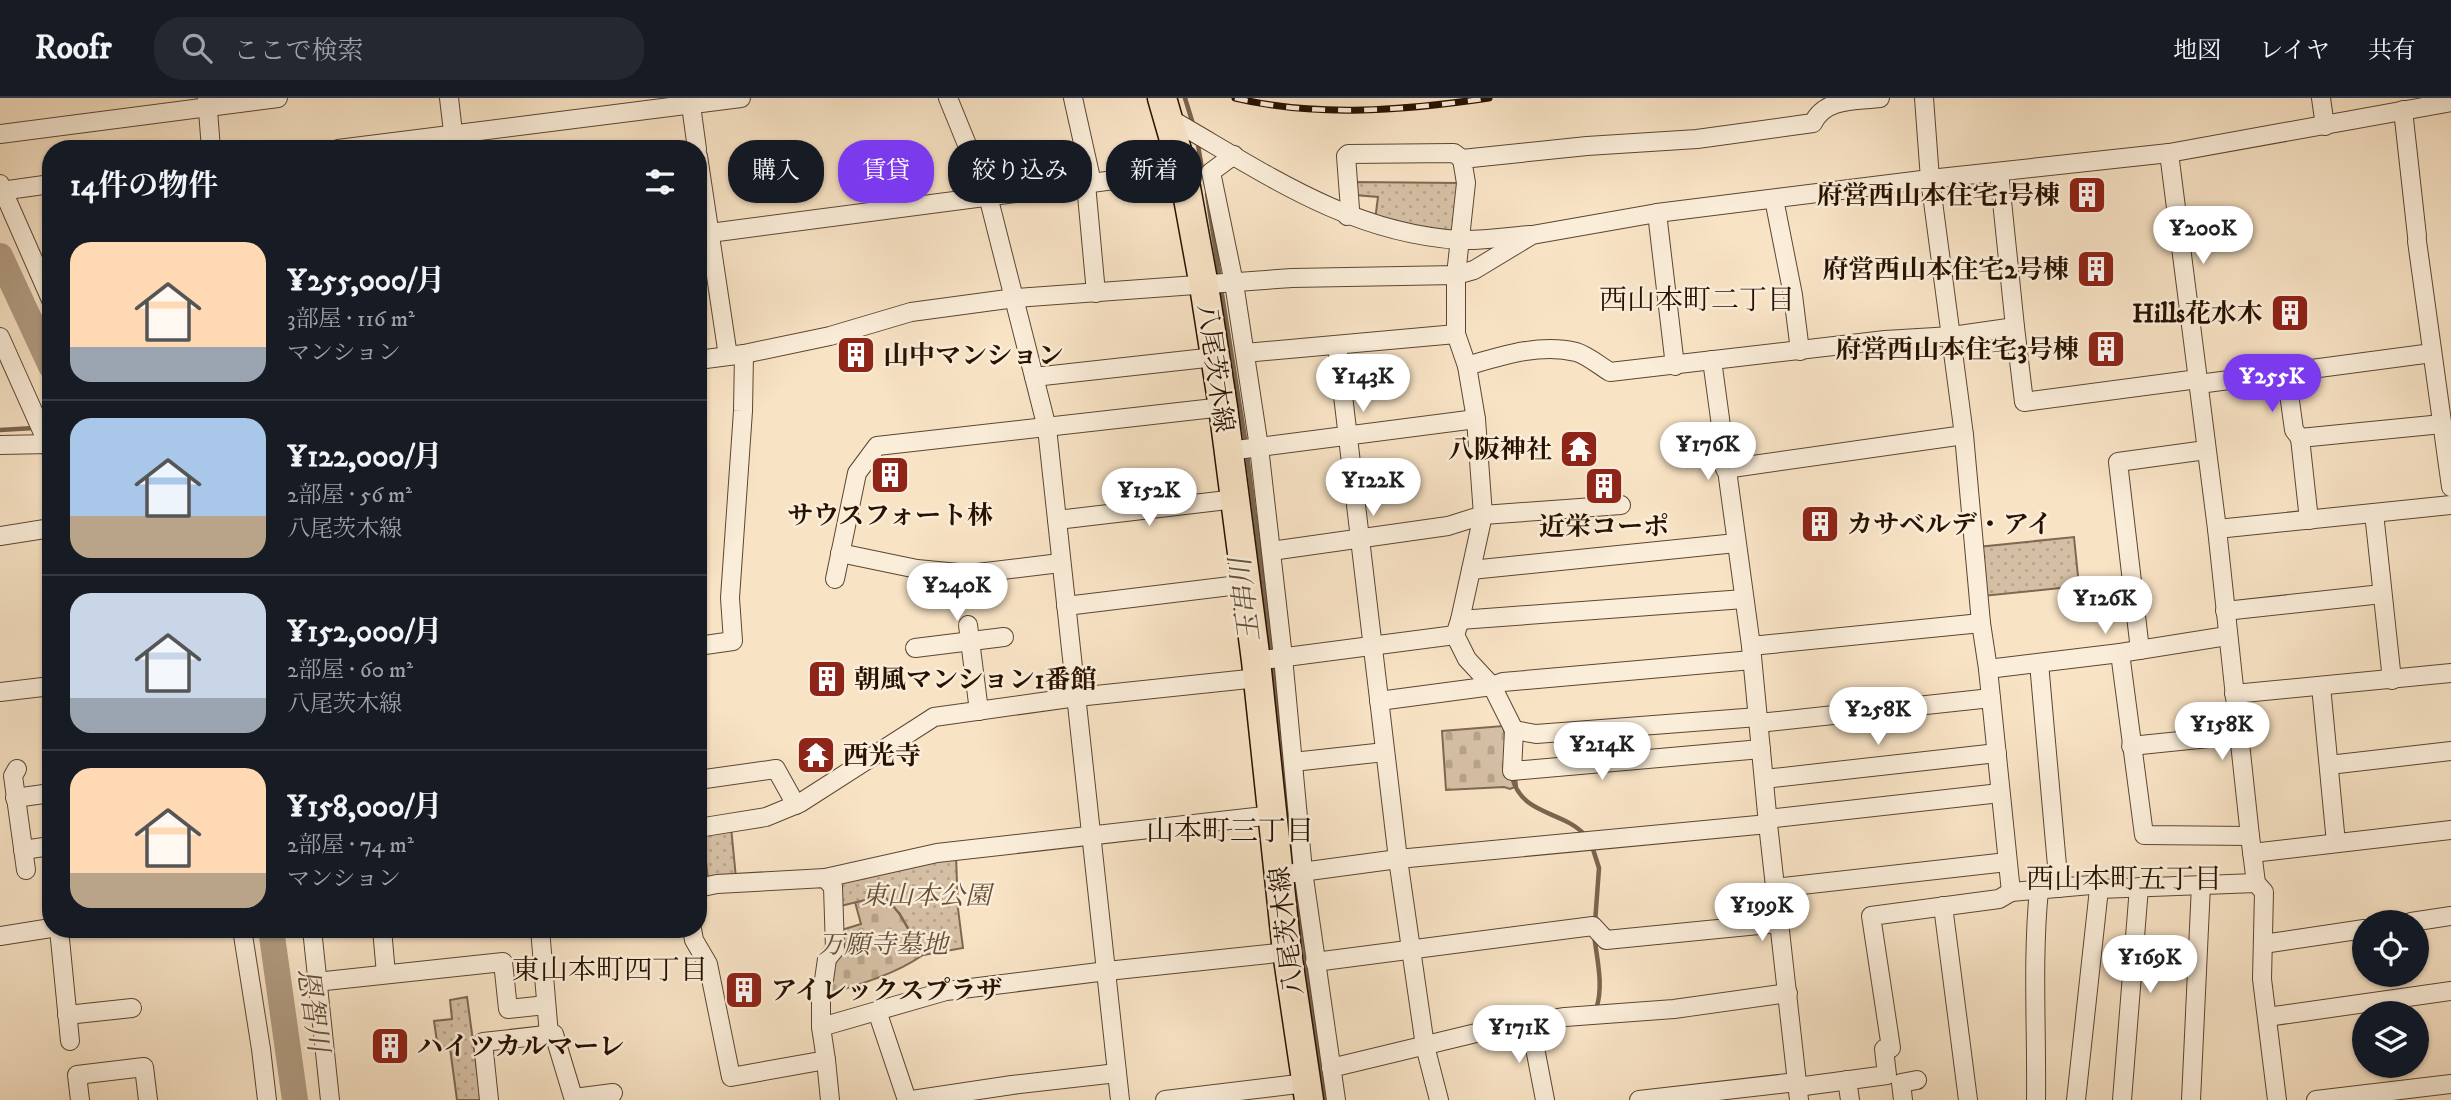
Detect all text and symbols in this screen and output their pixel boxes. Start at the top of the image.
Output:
search box [154,17,644,80]
text: Roofr [35,28,112,69]
icon: search [178,29,216,67]
text: ここで検索 [234,35,364,68]
text: 地図 [2173,36,2221,66]
text: レイヤ [2259,36,2330,66]
text: 共有 [2368,36,2416,66]
chip: 購入 [728,140,824,203]
chip: 賃貸 [838,140,934,203]
chip: 絞り込み [948,140,1092,203]
chip: 新着 [1106,140,1202,203]
icon: filters [641,163,679,201]
text: 14件の物件 [70,168,218,205]
building icon: 府営西山本住宅1号棟 [2066,174,2108,216]
place label: 府営西山本住宅1号棟 [1816,180,2060,213]
pin: ¥200K [2154,206,2252,266]
text: ¥200K [2169,214,2237,243]
building icon: 府営西山本住宅2号棟 [2075,248,2117,290]
place label: 府営西山本住宅2号棟 [1822,254,2069,287]
text: ¥255,000/月 [287,263,445,300]
icon: home [126,270,210,354]
district label: 西山本町二丁目 [1599,283,1795,318]
building icon: Hills花水木 [2269,292,2311,334]
place label: Hills花水木 [2132,298,2263,331]
street label: 八尾茨木線 [1189,302,1240,435]
text: 3部屋 · 116 m² [287,305,415,334]
building icon: 府営西山本住宅3号棟 [2085,328,2127,370]
building icon: 山中マンション [835,334,877,376]
place label: 府営西山本住宅3号棟 [1835,334,2079,367]
text: マンション [287,339,401,368]
place label: 山中マンション [883,340,1064,373]
pin: ¥143K [1314,354,1412,414]
pin: ¥255K [2223,354,2321,414]
text: ¥143K [1332,362,1394,391]
text: ¥255K [2239,362,2305,391]
pin: ¥176K [1659,422,1757,482]
temple icon: 八阪神社 [1558,428,1600,470]
text: ¥176K [1676,430,1740,459]
place label: 八阪神社 [1448,434,1552,467]
text: ¥122,000/月 [287,439,443,476]
icon: home [126,446,210,530]
building icon: サウスフォート林 [869,454,911,496]
pin: ¥122K [1324,458,1422,518]
building icon: 近栄コーポ [1583,465,1625,507]
text: ¥122K [1342,466,1404,495]
pin: ¥152K [1100,468,1198,528]
text: ¥152K [1118,476,1180,505]
text: 2部屋 · 56 m² [287,481,412,510]
place label: サウスフォート林 [787,500,993,533]
building icon: カサベルデ・アイ [1799,503,1841,545]
place label: カサベルデ・アイ [1847,509,2053,542]
place label: 近栄コーポ [1539,511,1669,544]
text: 八尾茨木線 [287,515,402,544]
water label: 玉串川 [1223,553,1268,644]
pin: ¥240K [908,564,1006,623]
text: ¥240K [923,571,991,600]
pin: ¥126K [2056,576,2154,636]
text: ¥126K [2073,584,2137,613]
text: ¥152,000/月 [287,614,443,651]
icon: home [126,621,210,705]
text: 2部屋 · 60 m² [287,656,413,685]
building icon: 朝風マンション1番館 [806,658,848,700]
place label: 朝風マンション1番館 [854,664,1096,697]
pin: ¥258K [1829,688,1927,747]
text: 八尾茨木線 [287,690,402,719]
text: ¥258K [1845,695,1911,724]
pin: ¥158K [2173,702,2271,762]
text: ¥158K [2191,710,2253,739]
pin: ¥214K [1553,722,1651,782]
text: ¥214K [1570,730,1634,759]
temple icon: 西光寺 [795,734,837,776]
place label: 西光寺 [843,740,921,773]
text: ¥158,000/月 [287,789,442,826]
icon: home [126,796,210,880]
district label: 山本町三丁目 [1146,814,1314,849]
text: 2部屋 · 74 m² [287,831,414,860]
district label: 西山本町五丁目 [2026,862,2222,897]
street label: 八尾茨木線 [1263,864,1312,997]
text: マンション [287,865,401,894]
park label: 東山本公園 [861,880,995,913]
pin: ¥199K [1713,884,1811,943]
text: ¥199K [1731,891,1793,920]
map controls [2352,910,2429,1078]
button: locate [2352,910,2429,987]
park label: 万願寺墓地 [818,929,951,962]
pin: ¥169K [2101,936,2199,995]
text: ¥169K [2118,943,2182,972]
district label: 東山本町四丁目 [512,953,708,988]
water label: 恩智川 [289,966,336,1057]
building icon: アイレックスプラザ [723,969,765,1011]
place label: アイレックスプラザ [771,975,1002,1008]
button: layers [2352,1001,2429,1078]
pin: ¥171K [1470,1006,1568,1065]
text: ¥171K [1489,1013,1549,1042]
building icon: ハイツカルマーレ [369,1025,411,1067]
place label: ハイツカルマーレ [417,1031,624,1064]

